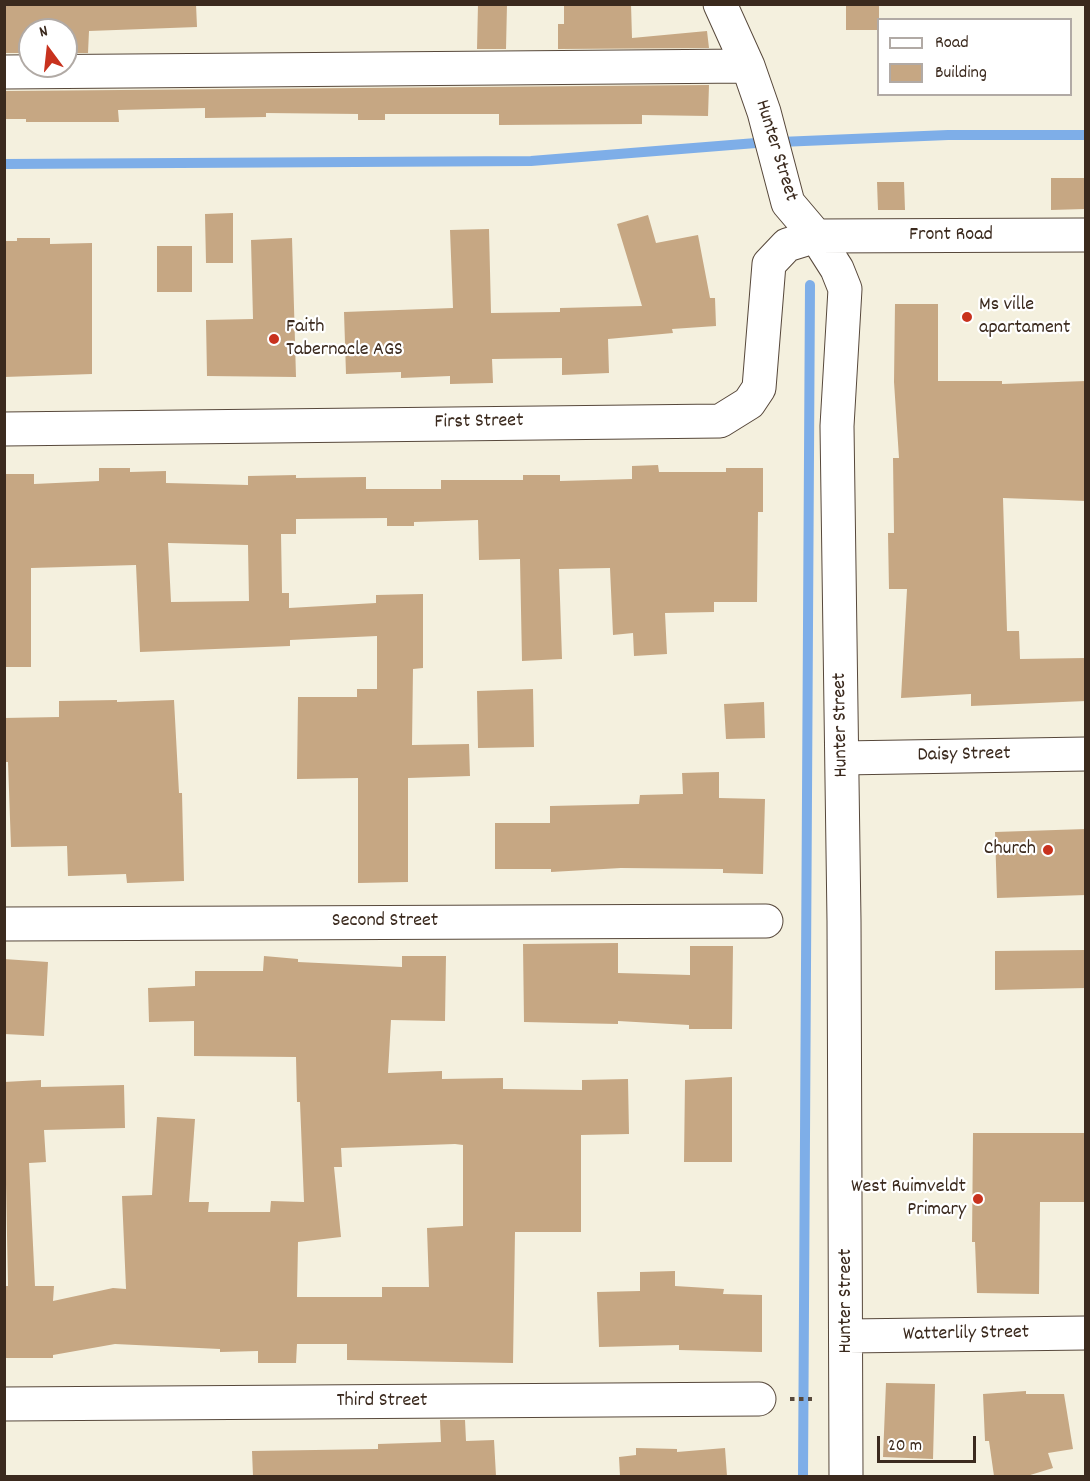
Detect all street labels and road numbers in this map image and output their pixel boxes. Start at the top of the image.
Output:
street label: Hunter Street [748,97,802,205]
street label: Front Road [909,224,993,248]
street label: First Street [434,410,524,436]
street label: Hunter Street [829,672,855,778]
street label: Daisy Street [917,743,1011,769]
street label: Second Street [332,910,438,934]
street label: Hunter Street [835,1249,859,1353]
street label: Watterlily Street [903,1322,1029,1348]
street label: Third Street [337,1390,427,1414]

